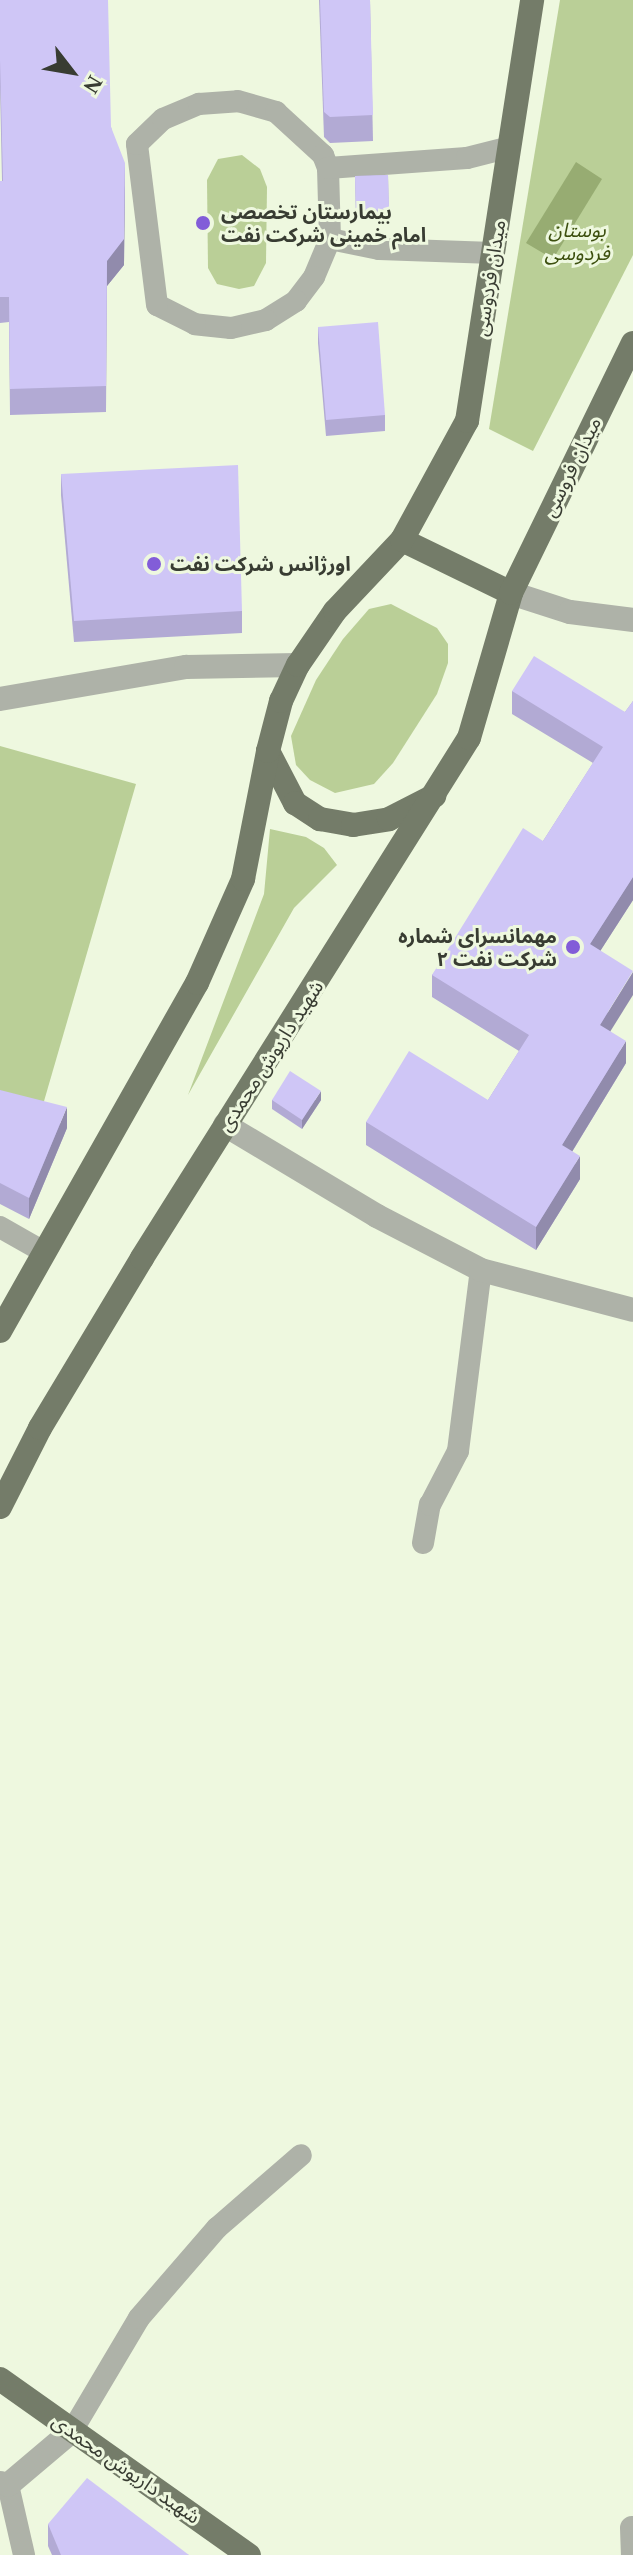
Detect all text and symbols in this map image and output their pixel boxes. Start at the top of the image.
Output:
north arrow [32,32,112,112]
text: N [78,71,108,98]
place label: بیمارستان تخصصی امام خمینی شرکت نفت [221,200,426,247]
marker: بیمارستان تخصصی امام خمینی شرکت نفت [192,212,214,234]
street label: میدان فردوسی [469,218,511,338]
park label: بوستان فردوسی [544,218,610,265]
street label: میدان فروسی [537,413,607,521]
place label: اورژانس شرکت نفت [170,552,351,576]
marker: اورژانس شرکت نفت [145,555,163,573]
place label: مهمانسرای شماره ۲ شرکت نفت [398,924,557,971]
marker: مهمانسرای شماره ۲ شرکت نفت [564,938,582,956]
street label: شهید داریوش محمدی [213,976,329,1136]
street label: شهید داریوش محمدی [47,2409,205,2529]

